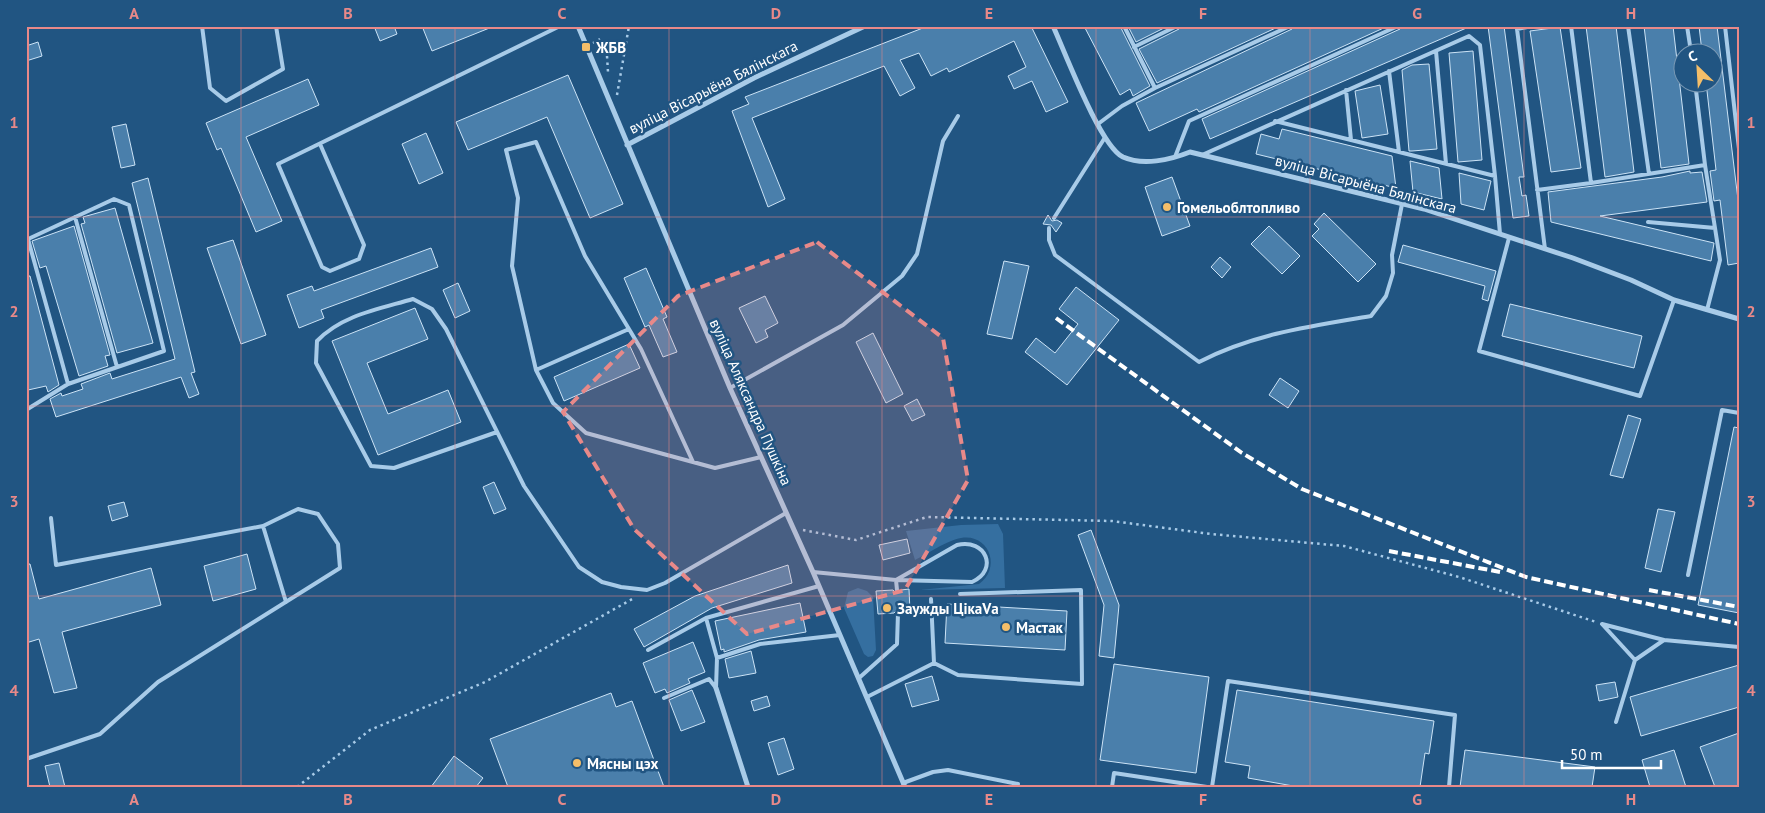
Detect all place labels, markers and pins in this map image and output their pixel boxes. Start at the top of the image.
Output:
place label: ЖБВ [595,38,626,57]
marker: ЖБВ [580,41,592,53]
place label: Гомельоблтопливо [1177,198,1300,217]
marker: Гомельоблтопливо [1161,201,1173,213]
place label: Заужды ЦікаVа [897,599,999,618]
marker: Заужды ЦікаVа [881,602,893,614]
place label: Мастак [1016,618,1064,637]
marker: Мастак [1000,621,1012,633]
place label: Мясны цэх [587,754,659,773]
marker: Мясны цэх [571,757,583,769]

